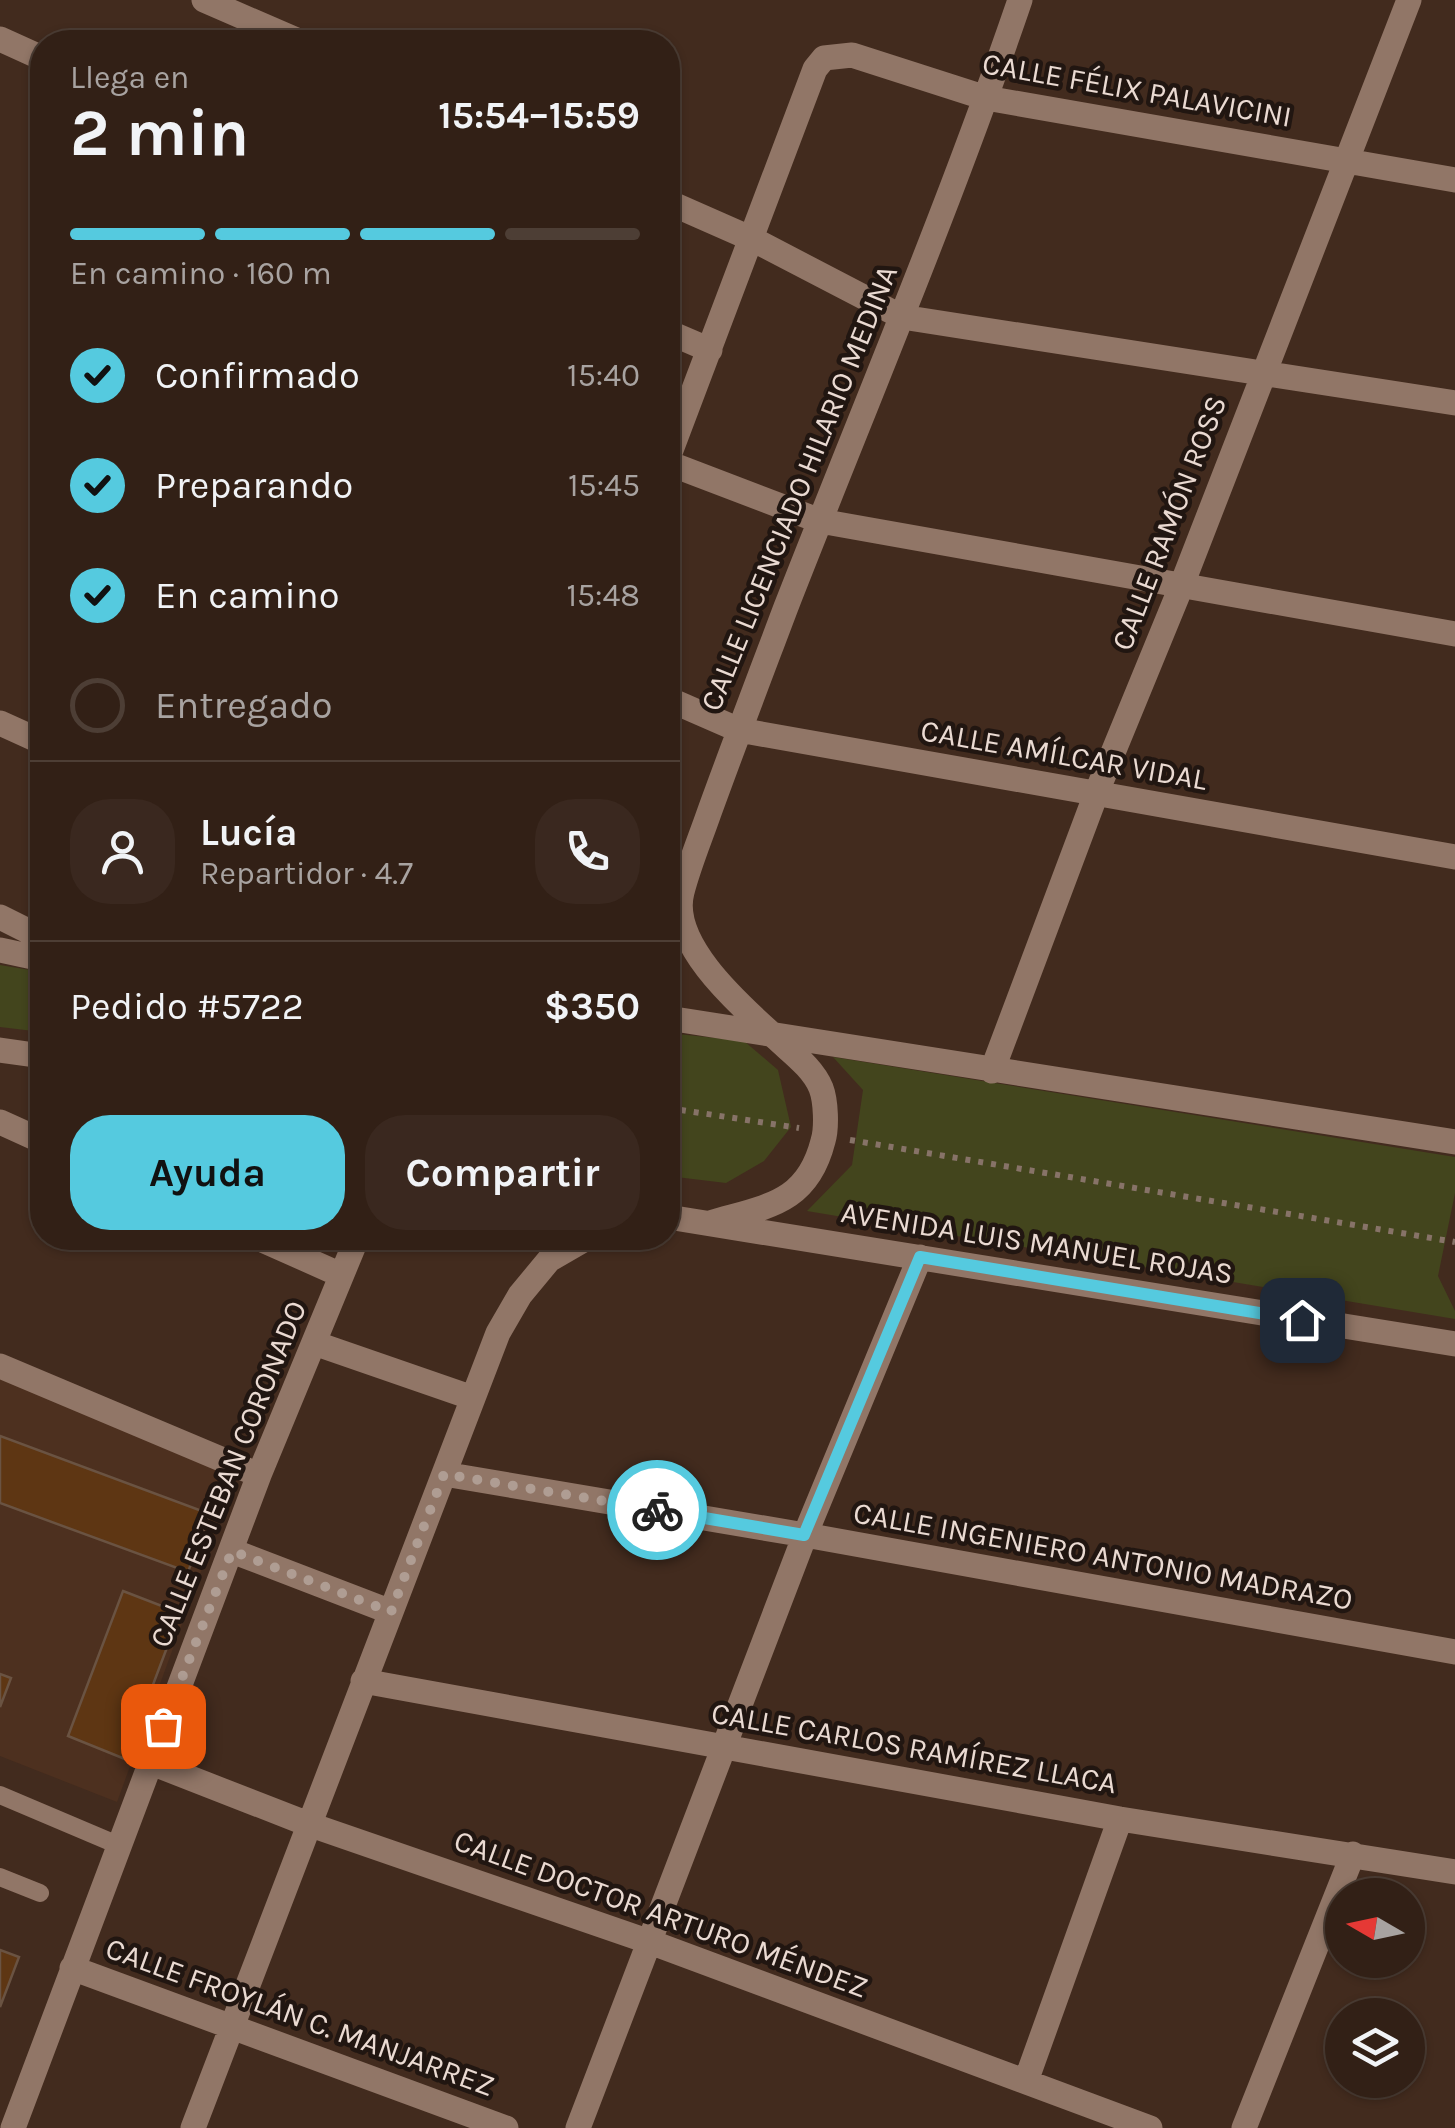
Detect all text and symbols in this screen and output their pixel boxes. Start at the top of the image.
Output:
street label: CALLE FÉLIX PALAVICINI [980,45,1294,135]
text: Llega en [70,59,189,96]
text: 15:54–15:59 [438,93,640,138]
text: 2 min [70,95,249,171]
text: En camino · 160 m [70,255,332,292]
street label: CALLE LICENCIADO HILARIO MEDINA [693,260,905,716]
icon: check [70,348,125,403]
text: Confirmado [155,353,360,398]
text: 15:40 [567,357,640,394]
street label: CALLE RAMÓN ROSS [1104,391,1234,655]
icon: check [70,458,125,513]
text: Preparando [155,463,353,508]
text: 15:45 [568,467,640,504]
icon: check [70,568,125,623]
text: En camino [155,573,339,618]
text: 15:48 [566,577,640,614]
text: Entregado [155,683,332,728]
street label: CALLE AMÍLCAR VIDAL [918,712,1210,798]
button: person [70,799,175,904]
button: phone [535,799,640,904]
text: Lucía [200,810,297,855]
text: Repartidor · 4.7 [200,855,413,892]
text: Pedido #5722 [70,984,304,1029]
text: $350 [544,984,640,1029]
button: Ayuda [70,1115,345,1230]
button: Compartir [365,1115,640,1230]
street label: AVENIDA LUIS MANUEL ROJAS [838,1194,1236,1292]
pin [1260,1278,1345,1363]
icon: home [1275,1293,1330,1348]
street label: CALLE ESTEBAN CORONADO [142,1296,314,1652]
courier [607,1460,707,1560]
icon: bike [630,1483,685,1538]
street label: CALLE INGENIERO ANTONIO MADRAZO [851,1494,1355,1618]
pin [121,1684,206,1769]
street label: CALLE CARLOS RAMÍREZ LLACA [709,1695,1119,1801]
icon: bag [136,1699,191,1754]
street label: CALLE DOCTOR ARTURO MÉNDEZ [449,1822,873,2006]
north arrow [1325,1878,1425,1978]
map controls [1325,1878,1425,2098]
street label: CALLE FROYLÁN C. MANJARREZ [101,1930,499,2104]
button: layers [1325,1998,1425,2098]

